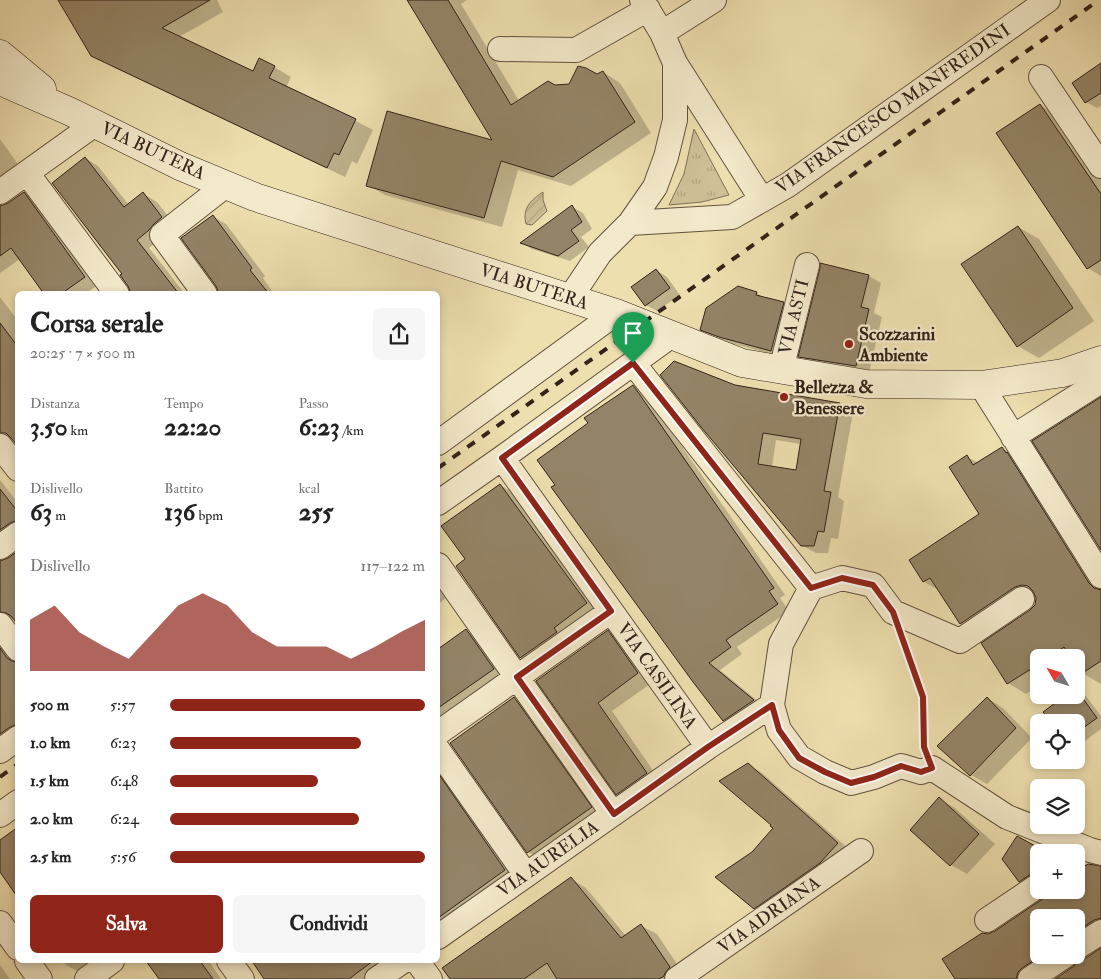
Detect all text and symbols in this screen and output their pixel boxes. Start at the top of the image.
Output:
street label: VIA FRANCESCO MANFREDINI [771,19,1015,199]
street label: VIA BUTERA [97,117,209,185]
street label: VIA BUTERA [477,259,592,315]
street label: VIA ASTI [773,277,815,357]
text: Corsa serale [30,306,163,341]
button: share [373,308,425,360]
pin [612,312,654,363]
icon: arrive [619,319,647,347]
place label: Scozzarini Ambiente [858,323,935,367]
marker: Scozzarini Ambiente [843,338,855,350]
text: 20:25 · 7 × 500 m [30,343,135,363]
place label: Bellezza & Benessere [794,376,874,420]
marker: Bellezza & Benessere [778,391,790,403]
text: Distanza [30,395,80,412]
text: Tempo [164,395,203,412]
text: Passo [299,395,329,412]
text: 3.50 [30,412,68,443]
text: 22:20 [164,412,221,443]
text: 6:23 [299,412,340,443]
text: km [68,422,88,439]
text: /km [340,422,364,439]
text: Dislivello [30,480,83,497]
text: Battito [164,480,203,497]
text: kcal [299,480,320,497]
text: 63 [30,497,52,528]
text: 136 [164,497,195,528]
text: 255 [299,497,333,528]
text: m [52,507,66,524]
text: bpm [195,507,223,524]
text: Dislivello [30,556,90,576]
text: 117–122 m [360,556,425,576]
street label: VIA CASILINA [612,618,702,734]
north arrow [1030,649,1085,704]
map controls [1030,649,1085,964]
text: 500 m [30,695,69,715]
text: 5:57 [110,695,135,715]
button: locate [1030,714,1085,769]
text: 1.0 km [30,733,70,753]
text: 6:23 [110,733,136,753]
text: 1.5 km [30,771,69,791]
text: 6:48 [110,771,138,791]
button: layers [1030,779,1085,834]
text: 2.0 km [30,809,73,829]
text: 6:24 [110,809,139,829]
street label: VIA AURELIA [493,815,604,902]
button: + [1030,844,1085,899]
text: 2.5 km [30,847,71,867]
text: 5:56 [110,847,136,867]
street label: VIA ADRIANA [713,871,825,959]
button: Salva [30,895,223,953]
button: Condividi [233,895,425,953]
button: − [1030,909,1085,964]

